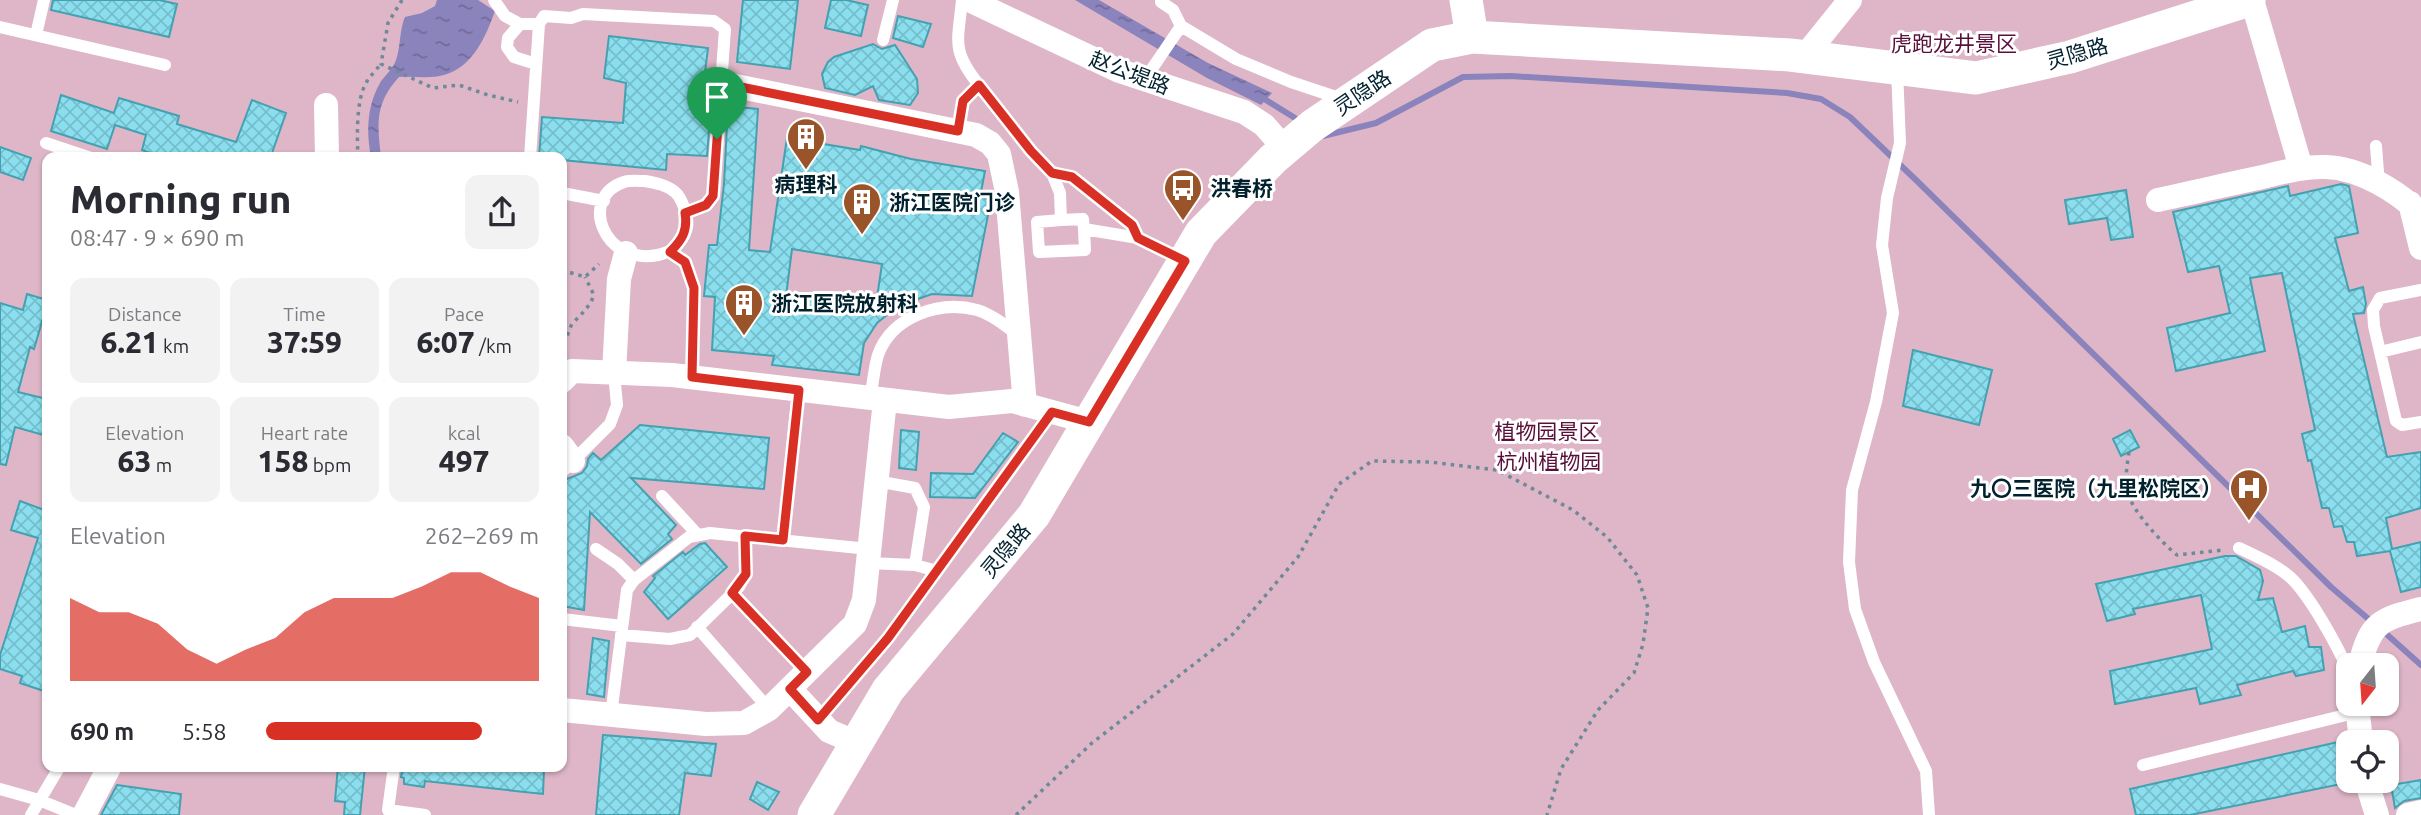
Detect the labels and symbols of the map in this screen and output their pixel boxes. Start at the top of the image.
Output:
park label: 虎跑龙井景区 [1891,31,2017,55]
street label: 灵隐路 [2043,33,2111,73]
street label: 赵公堤路 [1086,46,1174,98]
street label: 灵隐路 [1329,64,1395,120]
pin [687,67,747,139]
building icon: 病理科 [785,116,827,171]
bus stop icon: 洪春桥 [1162,167,1204,222]
place label: 病理科 [775,172,838,196]
place label: 洪春桥 [1210,176,1273,200]
building icon: 浙江医院门诊 [841,181,883,236]
place label: 浙江医院门诊 [889,190,1016,214]
building icon: 浙江医院放射科 [723,282,765,337]
place label: 浙江医院放射科 [771,291,918,315]
park label: 植物园景区 [1495,419,1600,443]
park label: 杭州植物园 [1497,449,1602,473]
hospital icon: 九〇三医院（九里松院区） [2228,467,2270,522]
place label: 九〇三医院（九里松院区） [1970,476,2222,500]
street label: 灵隐路 [976,518,1034,582]
north arrow [2336,653,2399,716]

